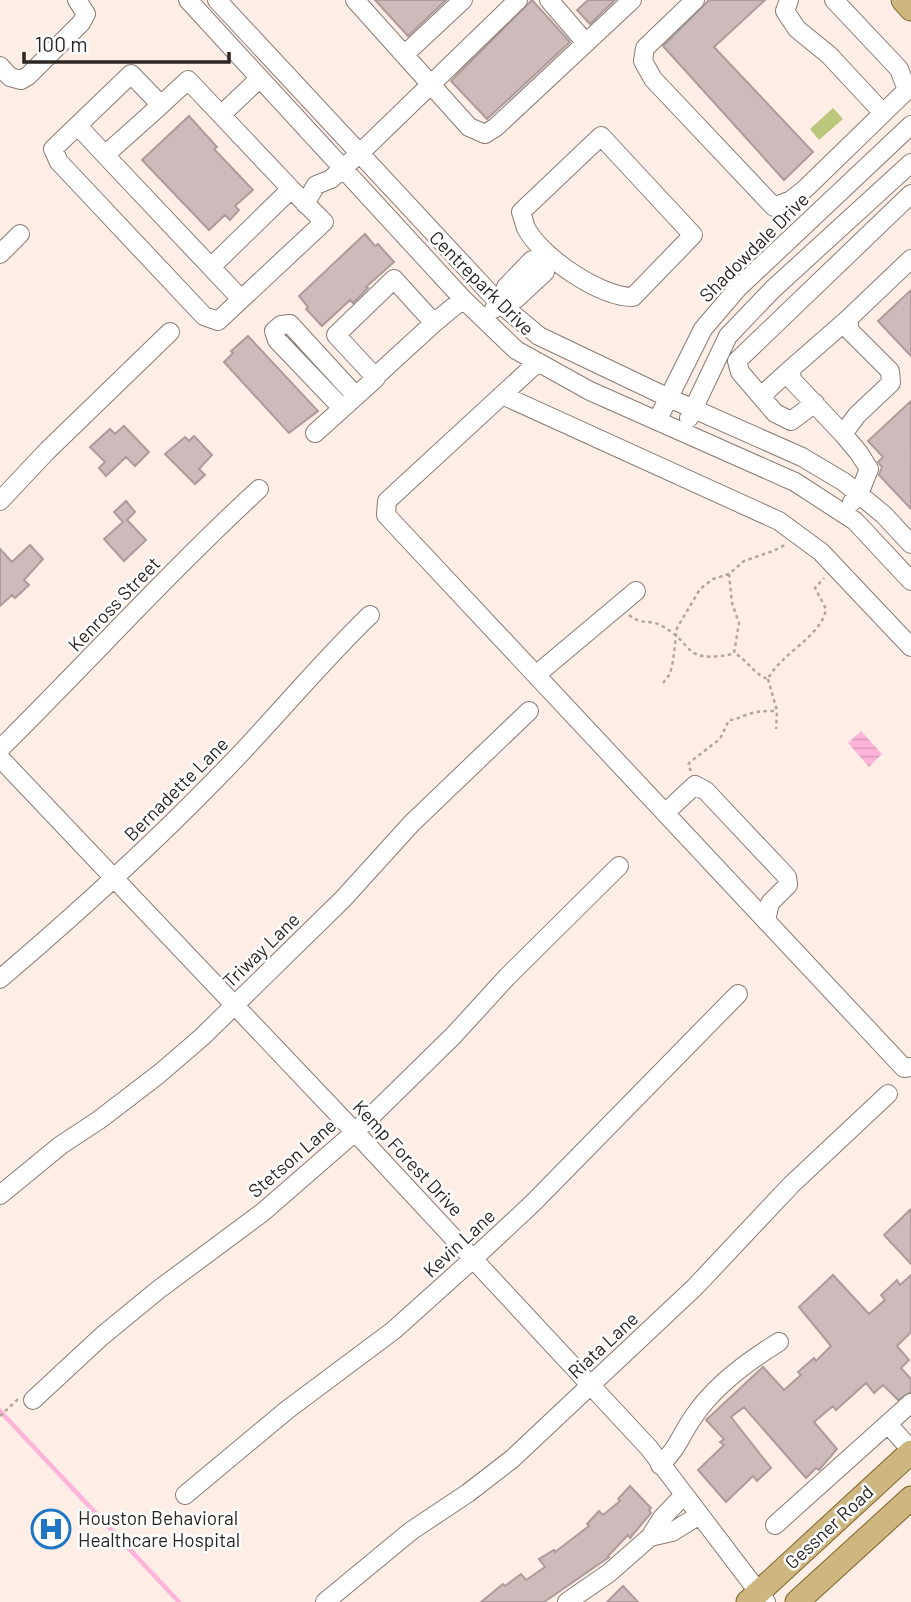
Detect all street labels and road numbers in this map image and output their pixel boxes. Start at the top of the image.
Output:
street label: Shadowdale Drive [694,187,813,306]
street label: Centrepark Drive [425,226,539,340]
street label: Kenross Street [63,552,164,656]
street label: Bernadette Lane [119,732,232,845]
street label: Triway Lane [217,907,304,992]
street label: Kemp Forest Drive [349,1095,468,1221]
street label: Stetson Lane [243,1113,340,1202]
street label: Kevin Lane [418,1204,499,1282]
street label: Riata Lane [563,1306,642,1383]
street label: Gessner Road [780,1480,878,1573]

